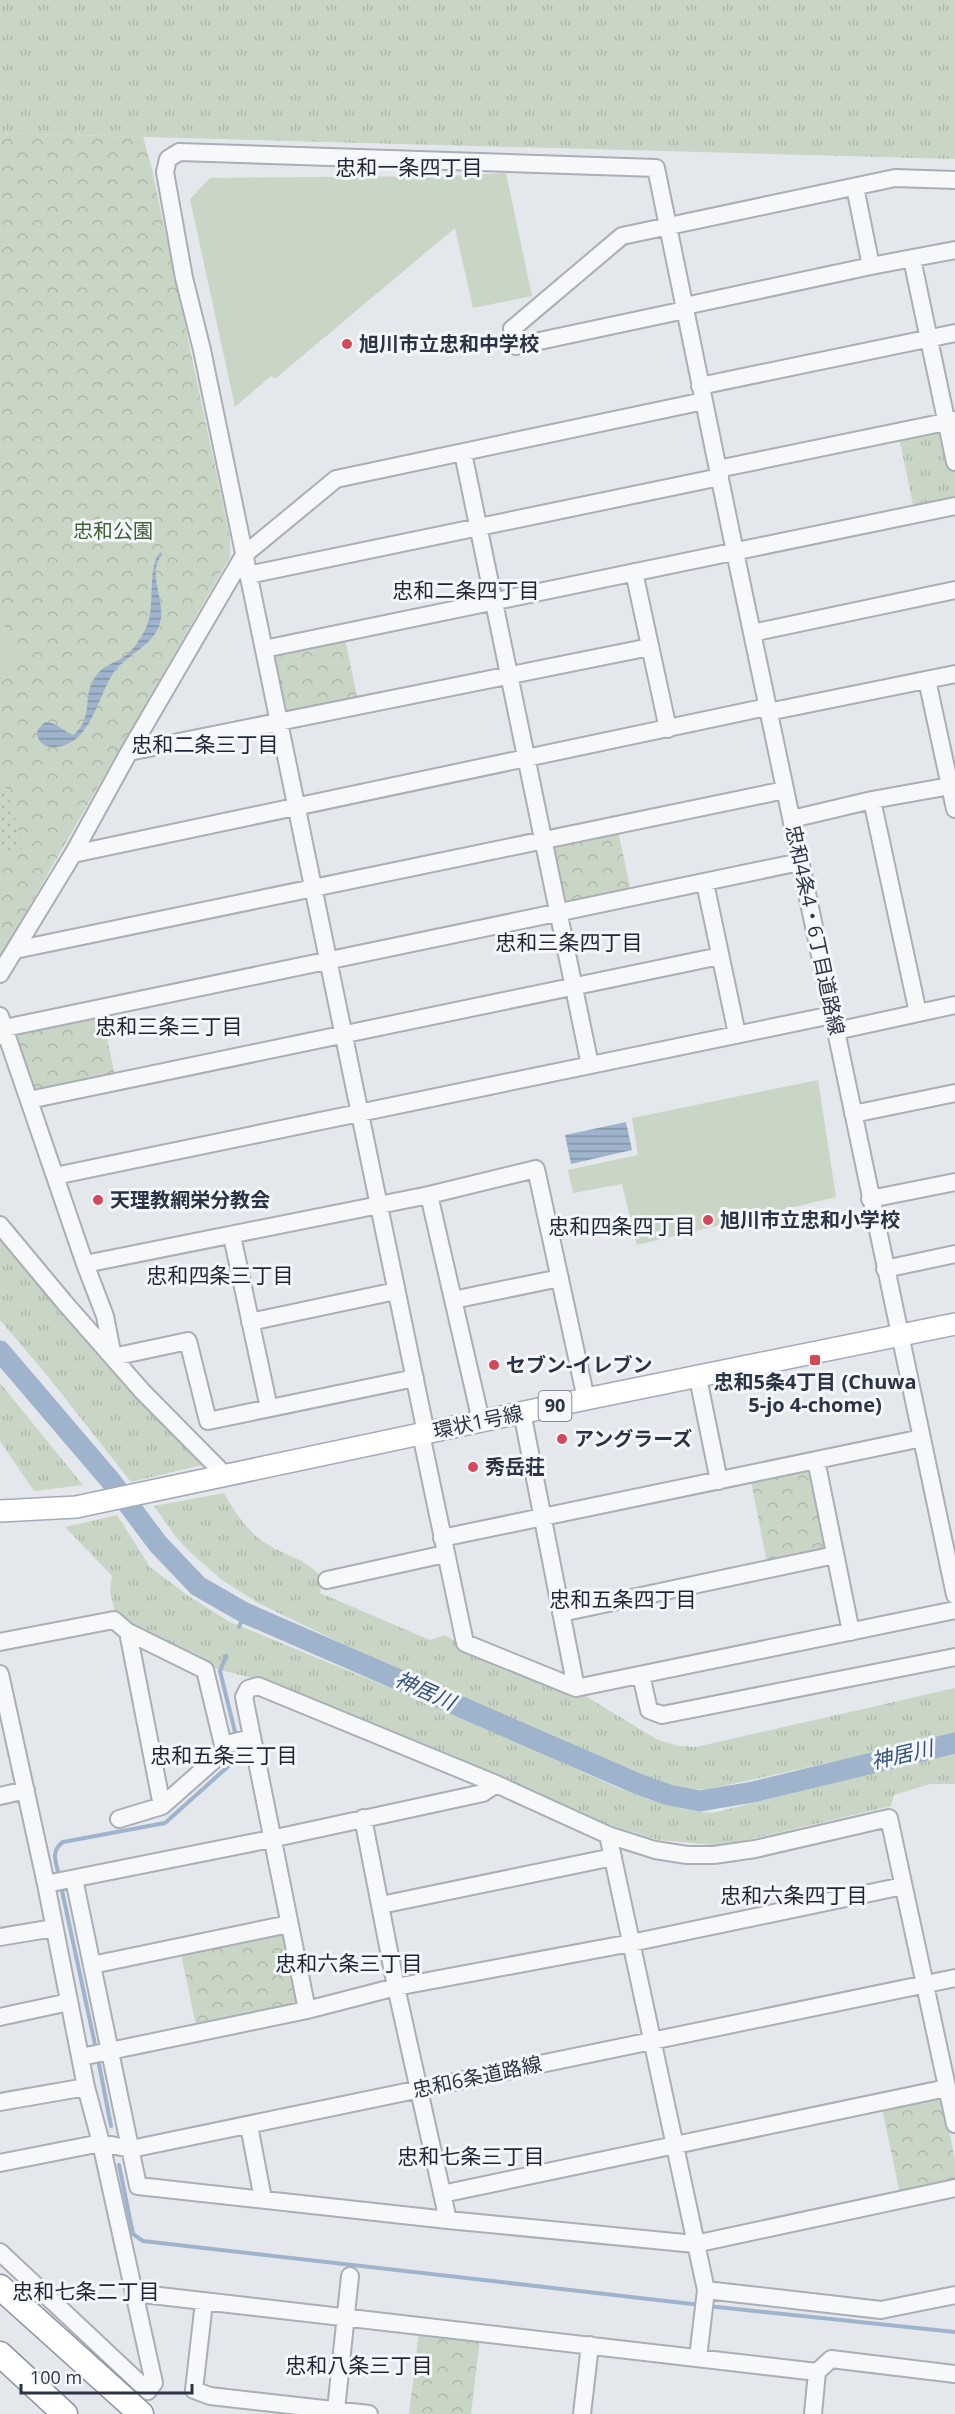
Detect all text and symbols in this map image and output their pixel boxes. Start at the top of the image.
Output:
district label: 忠和一条四丁目 [336,153,483,181]
place label: 旭川市立忠和中学校 [359,330,539,357]
marker: 旭川市立忠和中学校 [340,337,354,351]
park label: 忠和公園 [73,517,153,544]
district label: 忠和二条四丁目 [393,576,540,604]
district label: 忠和二条三丁目 [132,730,279,758]
street label: 忠和4条4・6丁目道路線 [780,822,851,1038]
district label: 忠和三条四丁目 [496,928,643,956]
district label: 忠和三条三丁目 [96,1012,243,1040]
place label: 天理教網栄分教会 [110,1186,270,1213]
marker: 天理教網栄分教会 [91,1193,105,1207]
place label: 旭川市立忠和小学校 [720,1206,900,1233]
district label: 忠和四条四丁目 [549,1212,696,1240]
marker: 旭川市立忠和小学校 [701,1213,715,1227]
district label: 忠和四条三丁目 [147,1261,294,1289]
place label: セブン-イレブン [506,1351,652,1378]
marker: 忠和5条4丁目 (Chuwa 5-jo 4-chome) [808,1353,822,1367]
marker: セブン-イレブン [487,1358,501,1372]
place label: 忠和5条4丁目 (Chuwa 5-jo 4-chome) [713,1368,917,1418]
road number: 90 [538,1391,572,1421]
street label: 環状1号線 [430,1399,525,1444]
place label: アングラーズ [574,1425,692,1452]
marker: アングラーズ [555,1432,569,1446]
place label: 秀岳荘 [485,1453,545,1480]
marker: 秀岳荘 [466,1460,480,1474]
district label: 忠和五条四丁目 [550,1585,697,1613]
water label: 神居川 [391,1664,462,1717]
water label: 神居川 [868,1733,938,1775]
district label: 忠和五条三丁目 [151,1741,298,1769]
district label: 忠和六条四丁目 [721,1881,868,1909]
district label: 忠和六条三丁目 [276,1949,423,1977]
street label: 忠和6条道路線 [410,2050,544,2103]
district label: 忠和七条三丁目 [398,2142,545,2170]
district label: 忠和七条二丁目 [13,2277,160,2305]
district label: 忠和八条三丁目 [286,2351,433,2379]
scale bar [21,2357,192,2395]
text: 100 m [30,2365,82,2389]

